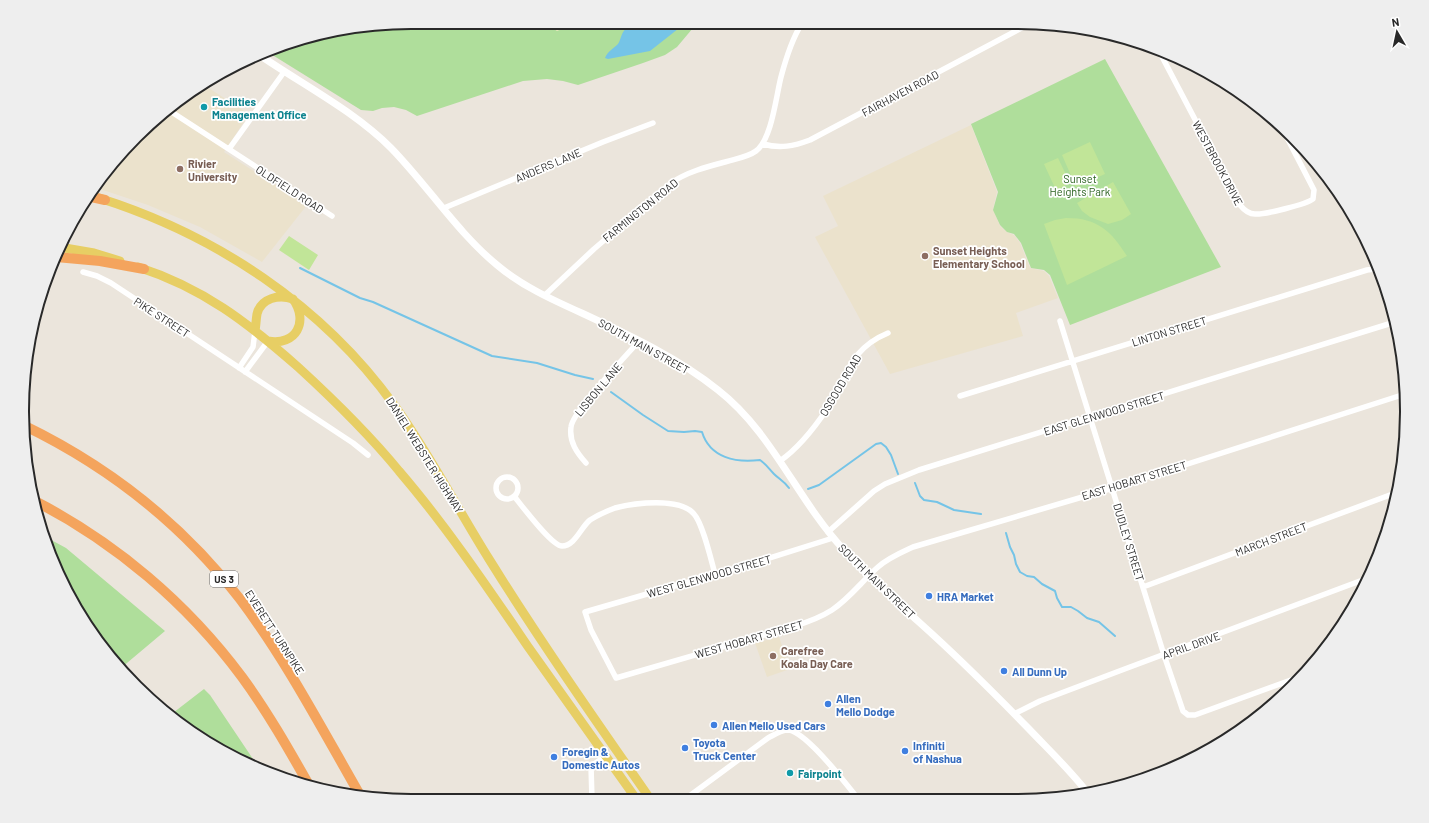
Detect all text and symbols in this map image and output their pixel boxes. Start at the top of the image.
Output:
north arrow [1377,12,1417,52]
text: N [1391,15,1400,29]
street label: FAIRHAVEN ROAD [859,67,941,119]
place label: Facilities Management Office [212,95,307,121]
marker: Facilities Management Office [199,102,209,112]
street label: WESTBROOK DRIVE [1190,118,1246,208]
street label: ANDERS LANE [513,145,583,185]
place label: Rivier University [188,157,238,183]
street label: OLDFIELD ROAD [254,162,326,216]
marker: Rivier University [175,164,185,174]
park label: Sunset Heights Park [1050,172,1111,198]
street label: FARMINGTON ROAD [600,176,680,244]
place label: Sunset Heights Elementary School [933,244,1025,270]
marker: Sunset Heights Elementary School [920,251,930,261]
street label: PIKE STREET [132,294,192,340]
street label: LINTON STREET [1130,313,1208,349]
street label: SOUTH MAIN STREET [596,316,692,376]
street label: OSGOOD ROAD [816,352,864,418]
street label: LISBON LANE [572,359,624,419]
street label: EAST GLENWOOD STREET [1042,388,1166,438]
street label: DANIEL WEBSTER HIGHWAY [384,395,466,515]
street label: EAST HOBART STREET [1080,458,1188,502]
street label: DUDLEY STREET [1111,501,1147,583]
street label: MARCH STREET [1233,519,1309,559]
street label: SOUTH MAIN STREET [836,541,918,621]
street label: WEST GLENWOOD STREET [645,552,773,600]
road number: US 3 [210,571,238,587]
street label: EVERETT TURNPIKE [243,587,307,677]
place label: HRA Market [937,590,994,603]
marker: HRA Market [924,591,934,601]
street label: WEST HOBART STREET [693,617,805,661]
street label: APRIL DRIVE [1160,628,1222,661]
place label: Carefree Koala Day Care [781,644,853,670]
marker: Carefree Koala Day Care [768,651,778,661]
place label: All Dunn Up [1012,665,1067,678]
marker: All Dunn Up [999,666,1009,676]
place label: Allen Mello Dodge [836,692,895,718]
marker: Allen Mello Dodge [823,699,833,709]
place label: Allen Mello Used Cars [722,719,826,732]
marker: Allen Mello Used Cars [709,720,719,730]
place label: Toyota Truck Center [693,736,757,762]
place label: Infiniti of Nashua [913,739,962,765]
marker: Toyota Truck Center [680,743,690,753]
place label: Foregin & Domestic Autos [562,745,640,771]
marker: Infiniti of Nashua [900,746,910,756]
marker: Foregin & Domestic Autos [549,752,559,762]
place label: Fairpoint [798,767,842,780]
marker: Fairpoint [785,768,795,778]

